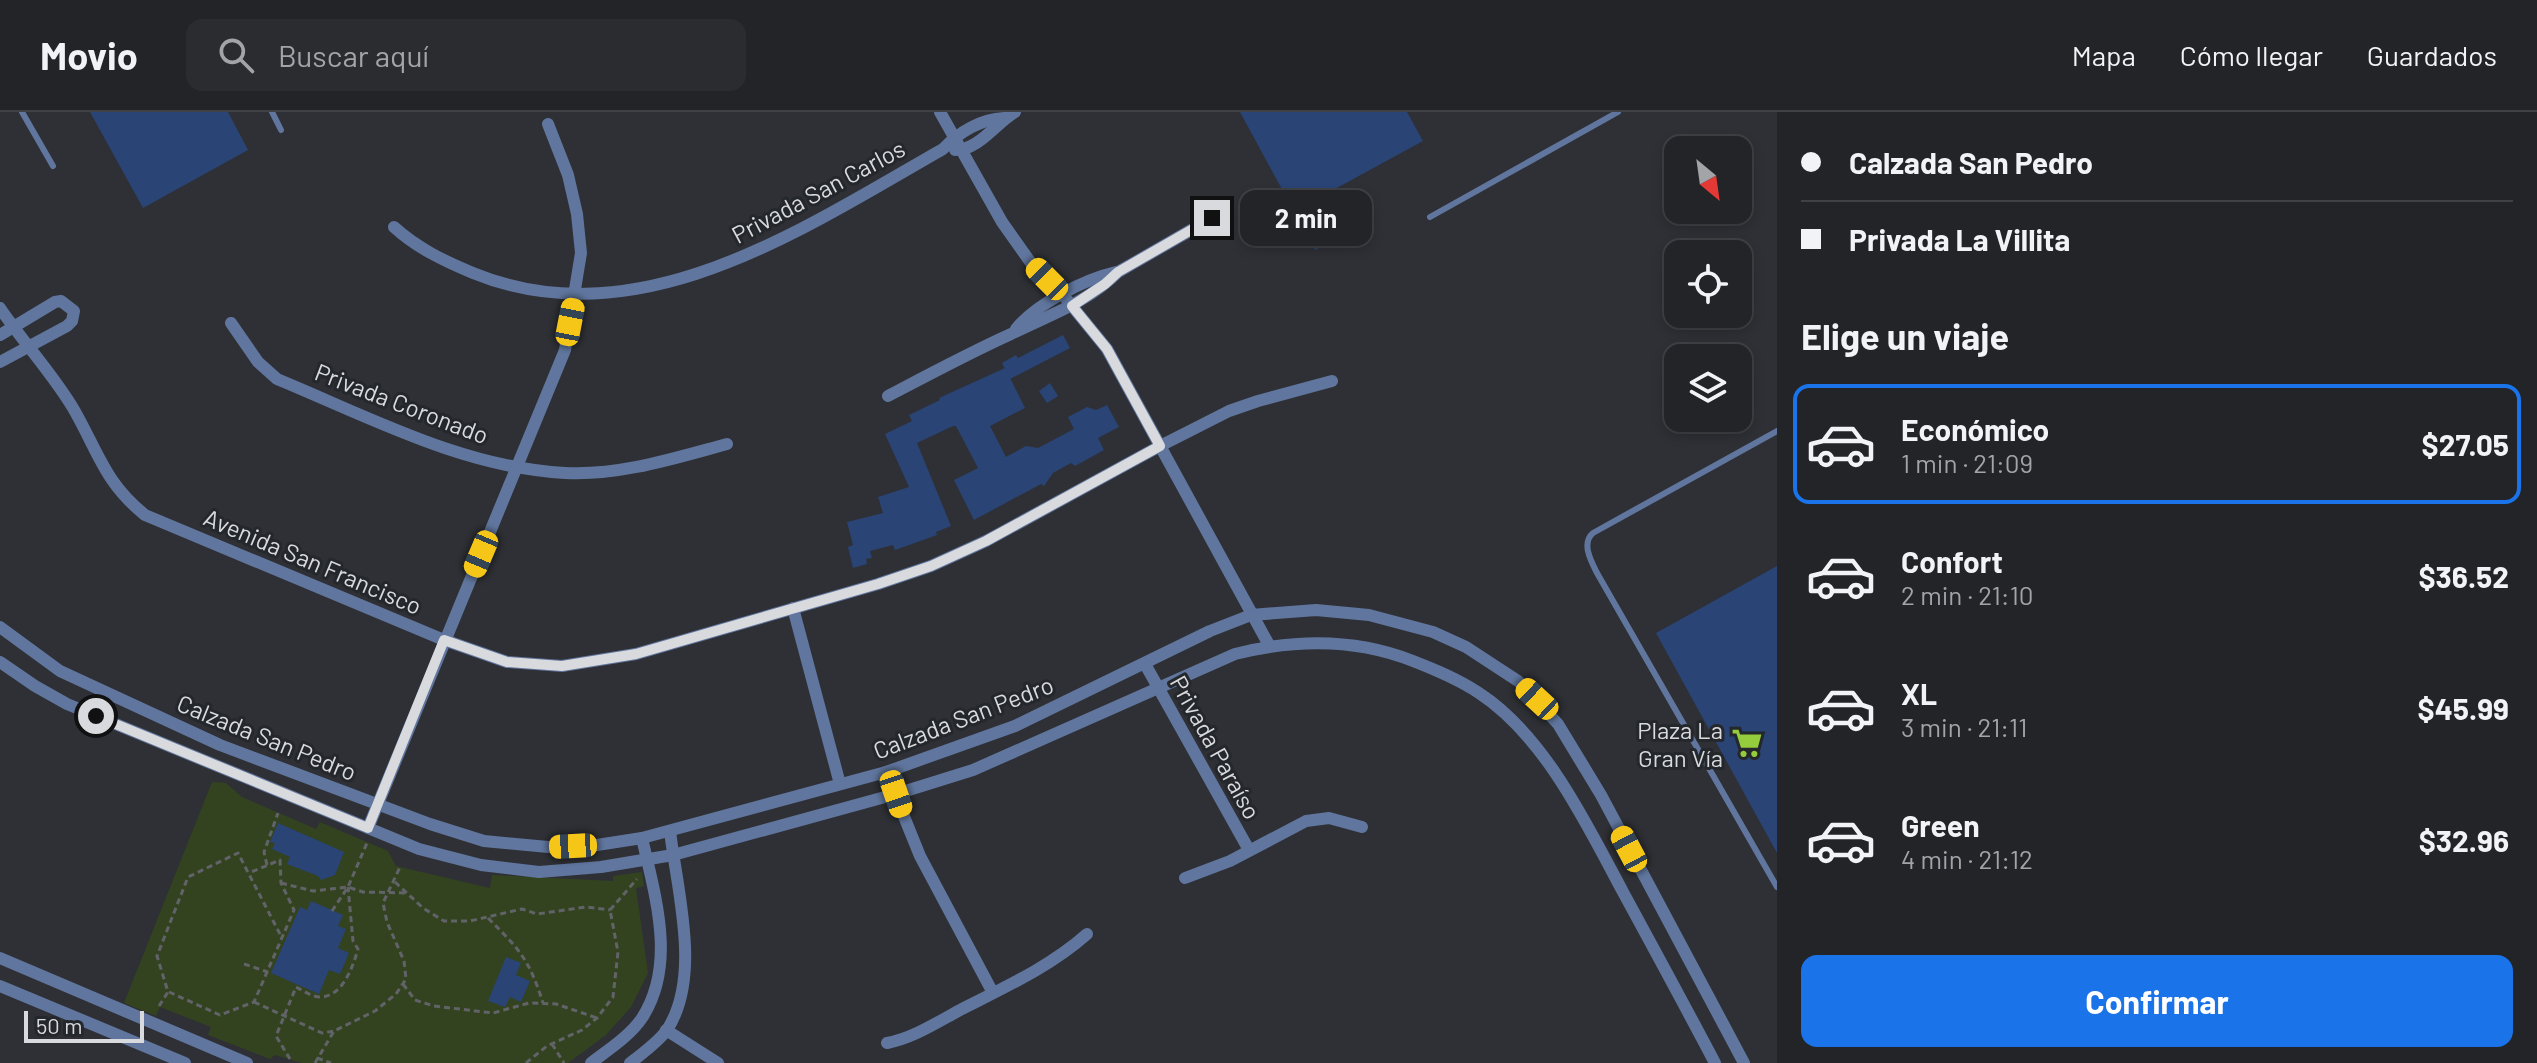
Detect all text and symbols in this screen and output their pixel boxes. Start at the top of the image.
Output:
search box [186,19,746,91]
text: Movio [40,32,138,78]
icon: search [214,33,258,77]
text: Buscar aquí [278,37,429,73]
text: Mapa [2072,38,2136,72]
text: Cómo llegar [2180,38,2323,72]
text: Guardados [2367,38,2497,72]
street label: Privada San Carlos [726,133,910,249]
north arrow [1664,136,1752,224]
map controls [1664,136,1752,432]
text: Calzada San Pedro [1849,144,2093,180]
callout: 2 min [1240,190,1372,246]
route end [1194,200,1230,236]
text: 2 min [1275,202,1337,233]
text: Privada La Villita [1849,221,2070,257]
button: locate [1664,240,1752,328]
car [1022,254,1072,304]
car [554,296,586,348]
text: Elige un viaje [1801,314,2009,357]
button: layers [1664,344,1752,432]
street label: Privada Coronado [311,357,493,449]
icon: car [1805,408,1877,480]
text: Económico [1901,411,2049,447]
text: $27.05 [2422,426,2509,462]
text: 1 min · 21:09 [1901,447,2033,478]
street label: Avenida San Francisco [200,502,426,620]
car [461,527,501,581]
icon: car [1805,540,1877,612]
text: Confort [1901,543,2003,579]
text: $36.52 [2418,558,2509,594]
text: 2 min · 21:10 [1901,579,2033,610]
street label: Calzada San Pedro [869,669,1057,765]
street label: Privada Paraíso [1165,670,1267,824]
icon: car [1805,672,1877,744]
car [1511,674,1563,724]
text: XL [1901,675,1937,711]
street label: Calzada San Pedro [173,688,361,786]
text: $45.99 [2418,690,2509,726]
route start [78,698,114,734]
text: 3 min · 21:11 [1901,711,2027,742]
place label: Plaza La Gran Vía [1637,715,1723,772]
supermarket icon: Plaza La Gran Vía [1730,726,1764,760]
car [877,767,915,821]
icon: car [1805,804,1877,876]
text: Green [1901,807,1980,843]
car [1607,822,1651,876]
text: $32.96 [2419,822,2509,858]
car [548,833,598,859]
text: 4 min · 21:12 [1901,843,2033,874]
button: Confirmar [1801,955,2513,1047]
scale bar [24,1007,144,1043]
text: 50 m [36,1012,82,1038]

